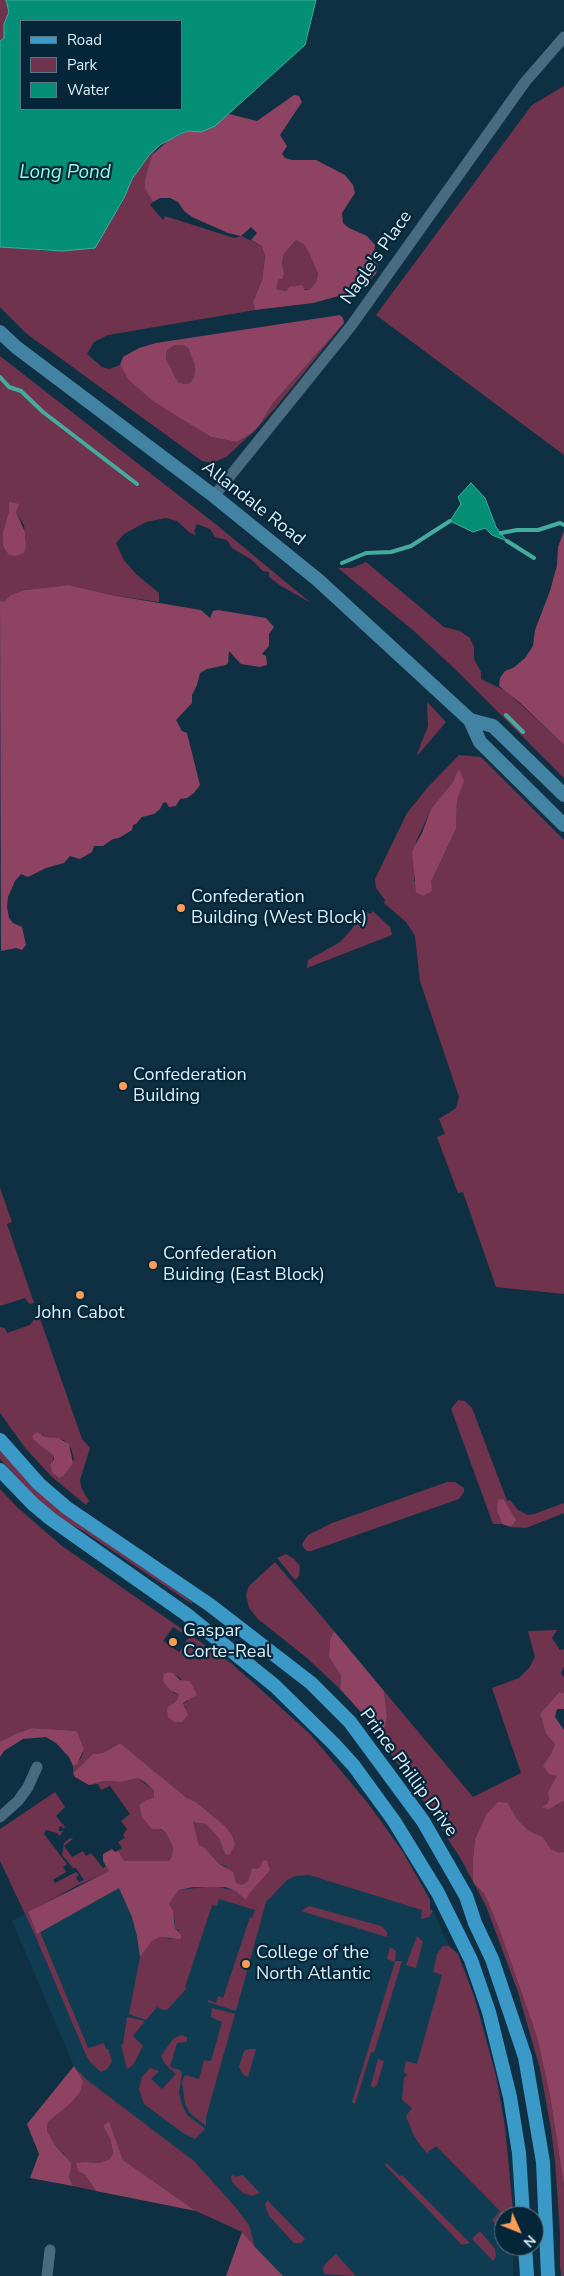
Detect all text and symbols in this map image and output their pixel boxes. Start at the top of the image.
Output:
legend [20,20,182,110]
text: Road [67,30,102,50]
text: Park [67,55,97,75]
text: Water [67,80,109,100]
water label: Long Pond [19,162,111,184]
street label: Nagle's Place [337,207,417,309]
street label: Allandale Road [197,457,309,551]
place label: Confederation Building (West Block) [191,887,367,930]
marker: Confederation Building (West Block) [175,902,187,914]
place label: Confederation Building [133,1065,247,1108]
marker: Confederation Building [117,1080,129,1092]
place label: Confederation Buiding (East Block) [163,1244,325,1286]
marker: Confederation Buiding (East Block) [147,1259,159,1271]
marker: John Cabot [74,1289,86,1301]
place label: John Cabot [36,1303,124,1325]
place label: Gaspar Corte-Real [183,1621,271,1664]
marker: Gaspar Corte-Real [167,1636,179,1648]
street label: Prince Phillip Drive [354,1705,462,1841]
place label: College of the North Atlantic [256,1943,370,1986]
marker: College of the North Atlantic [240,1958,252,1970]
north arrow [494,2206,544,2256]
text: N [519,2231,540,2251]

